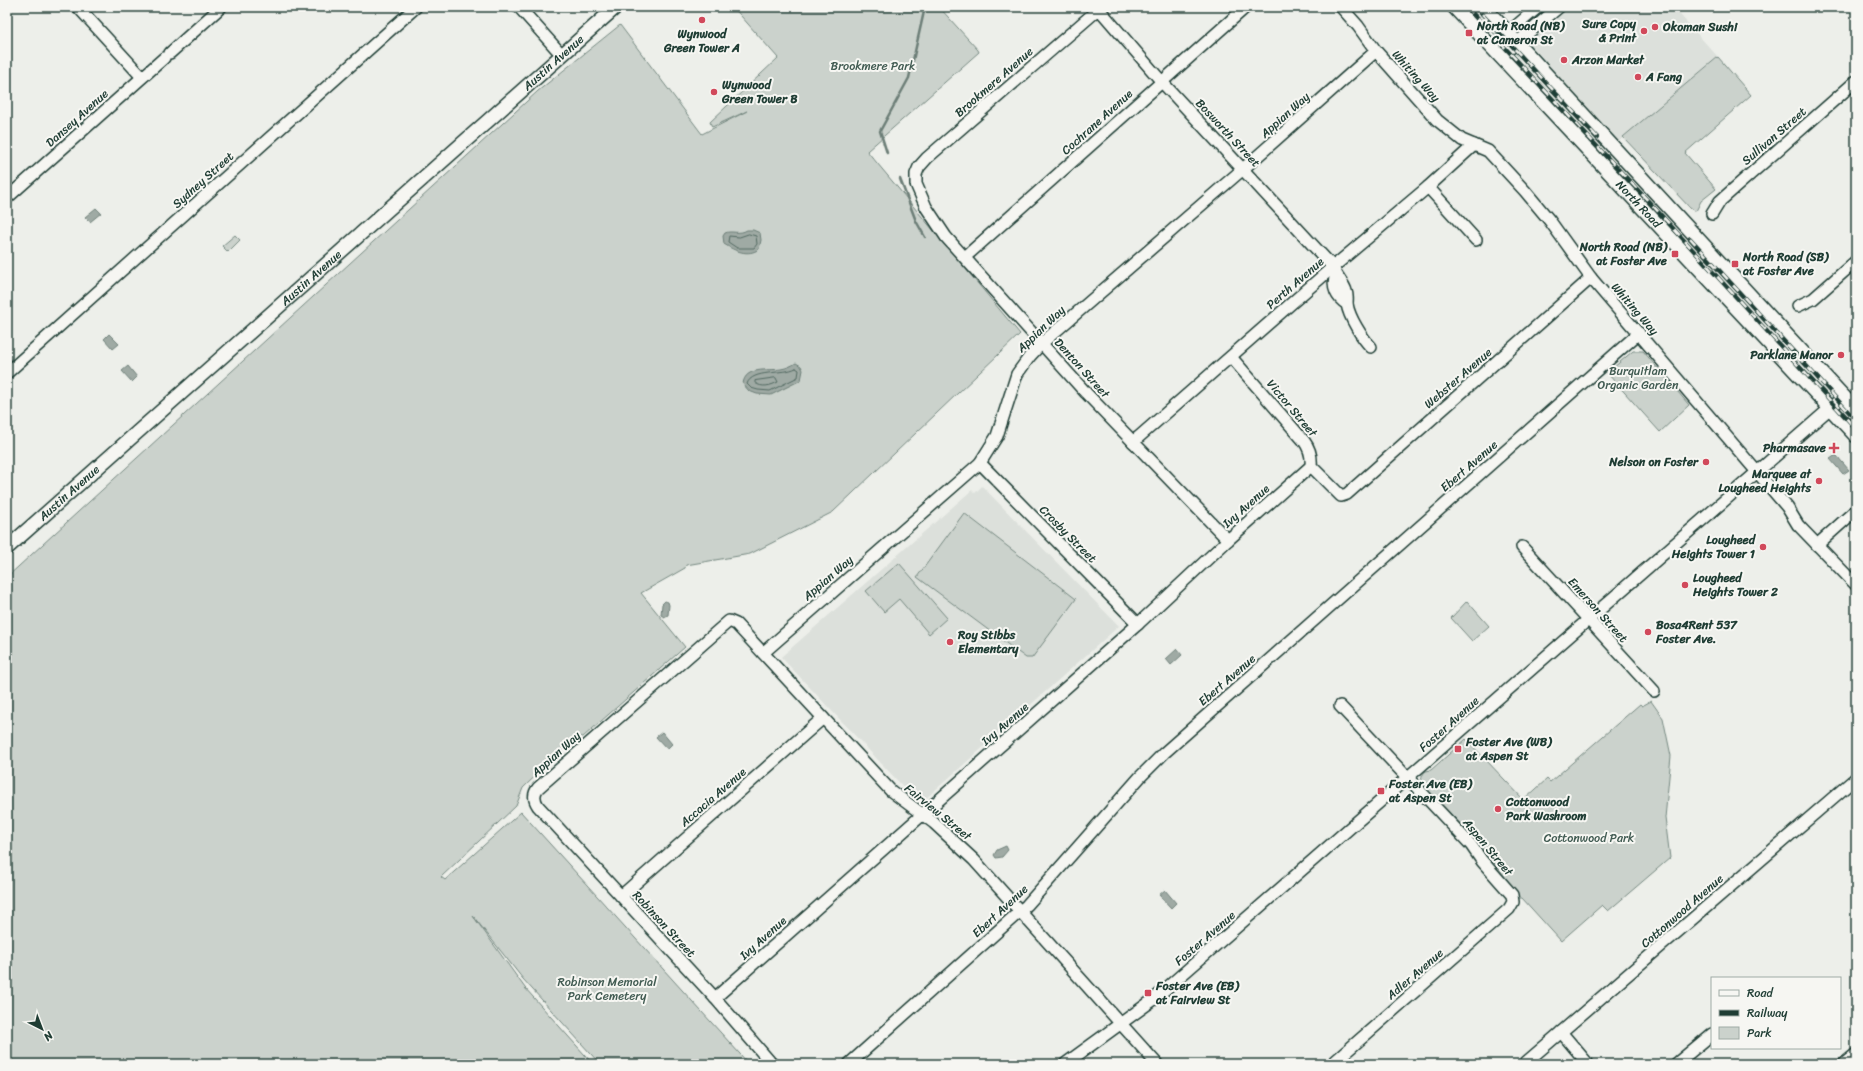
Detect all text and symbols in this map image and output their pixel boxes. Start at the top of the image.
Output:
place label: Sure Copy & Print [1581,13,1637,49]
marker: Wynwood Green Tower A [697,15,707,25]
place label: North Road (NB) at Cameron St [1476,15,1565,51]
place label: Okoman Sushi [1662,16,1738,38]
marker: Okoman Sushi [1650,22,1660,32]
place label: Wynwood Green Tower A [663,23,740,59]
marker: Sure Copy & Print [1639,26,1649,36]
marker: North Road (NB) at Cameron St [1464,28,1474,38]
street label: Austin Avenue [517,29,589,97]
street label: Brookmere Avenue [949,41,1039,123]
street label: Whiting Way [1386,45,1446,108]
place label: Arzon Market [1571,49,1645,71]
park label: Brookmere Park [831,55,915,77]
marker: Arzon Market [1559,55,1569,65]
place label: A Fang [1645,66,1683,88]
marker: A Fang [1633,72,1643,82]
place label: Wynwood Green Tower B [721,74,798,110]
street label: Dansey Avenue [40,83,114,153]
street label: Cochrane Avenue [1056,83,1138,160]
street label: Appian Way [1254,86,1316,144]
marker: Wynwood Green Tower B [709,87,719,97]
street label: Bosworth Street [1190,93,1266,173]
street label: Sullivan Street [1736,101,1812,171]
street label: Sydney Street [167,146,239,214]
street label: North Road [1610,175,1668,235]
place label: North Road (NB) at Foster Ave [1579,236,1668,272]
street label: Austin Avenue [275,244,347,312]
place label: North Road (SB) at Foster Ave [1742,246,1829,282]
marker: North Road (NB) at Foster Ave [1670,249,1680,259]
street label: Perth Avenue [1261,251,1329,315]
marker: North Road (SB) at Foster Ave [1730,259,1740,269]
street label: Whiting Way [1606,277,1665,341]
street label: Appian Way [1011,299,1071,359]
street label: Denton Street [1049,333,1116,404]
street label: Webster Avenue [1419,342,1497,414]
place label: Parklane Manor [1750,344,1834,366]
marker: Parklane Manor [1836,350,1846,360]
park label: Burquitlam Organic Garden [1597,360,1679,396]
street label: Victor Street [1261,374,1324,443]
street label: Ebert Avenue [1435,434,1503,498]
place label: Pharmasave [1763,437,1827,459]
marker: Pharmasave [1829,443,1839,453]
place label: Nelson on Foster [1608,451,1699,473]
marker: Nelson on Foster [1701,457,1711,467]
street label: Austin Avenue [32,459,105,527]
place label: Marquee at Lougheed Heights [1719,463,1812,499]
marker: Marquee at Lougheed Heights [1814,476,1824,486]
street label: Ivy Avenue [1216,478,1275,534]
street label: Crosby Street [1034,500,1102,568]
place label: Lougheed Heights Tower 1 [1671,529,1757,565]
marker: Lougheed Heights Tower 1 [1758,542,1768,552]
street label: Appian Way [797,549,859,607]
place label: Lougheed Heights Tower 2 [1692,567,1778,603]
street label: Emerson Street [1562,572,1634,648]
marker: Lougheed Heights Tower 2 [1680,580,1690,590]
place label: Bosa4Rent 537 Foster Ave. [1655,614,1738,650]
place label: Roy Stibbs Elementary [957,624,1019,660]
marker: Bosa4Rent 537 Foster Ave. [1643,627,1653,637]
marker: Roy Stibbs Elementary [945,637,955,647]
street label: Ebert Avenue [1193,648,1261,712]
street label: Foster Avenue [1413,690,1485,758]
street label: Ivy Avenue [975,697,1034,752]
street label: Appian Way [525,725,587,783]
place label: Foster Ave (WB) at Aspen St [1465,731,1552,767]
marker: Foster Ave (WB) at Aspen St [1453,744,1463,754]
street label: Accacia Avenue [674,761,752,833]
place label: Foster Ave (EB) at Aspen St [1388,773,1472,809]
street label: Fairview Street [899,778,978,847]
marker: Foster Ave (EB) at Aspen St [1376,786,1386,796]
place label: Cottonwood Park Washroom [1505,791,1587,827]
marker: Cottonwood Park Washroom [1493,804,1503,814]
street label: Aspen Street [1456,812,1520,882]
park label: Cottonwood Park [1544,827,1635,849]
street label: Cottonwood Avenue [1635,868,1729,954]
street label: Ebert Avenue [967,879,1033,943]
street label: Robinson Street [627,885,701,963]
street label: Foster Avenue [1169,905,1241,971]
street label: Ivy Avenue [733,910,792,966]
street label: Adler Avenue [1380,943,1449,1006]
park label: Robinson Memorial Park Cemetery [557,971,657,1007]
place label: Foster Ave (EB) at Fairview St [1155,975,1239,1011]
legend [1711,977,1841,1049]
text: Road [1747,982,1774,1004]
marker: Foster Ave (EB) at Fairview St [1143,988,1153,998]
text: Railway [1747,1002,1788,1024]
north arrow [22,1009,62,1049]
text: Park [1747,1022,1772,1044]
text: N [39,1026,58,1046]

